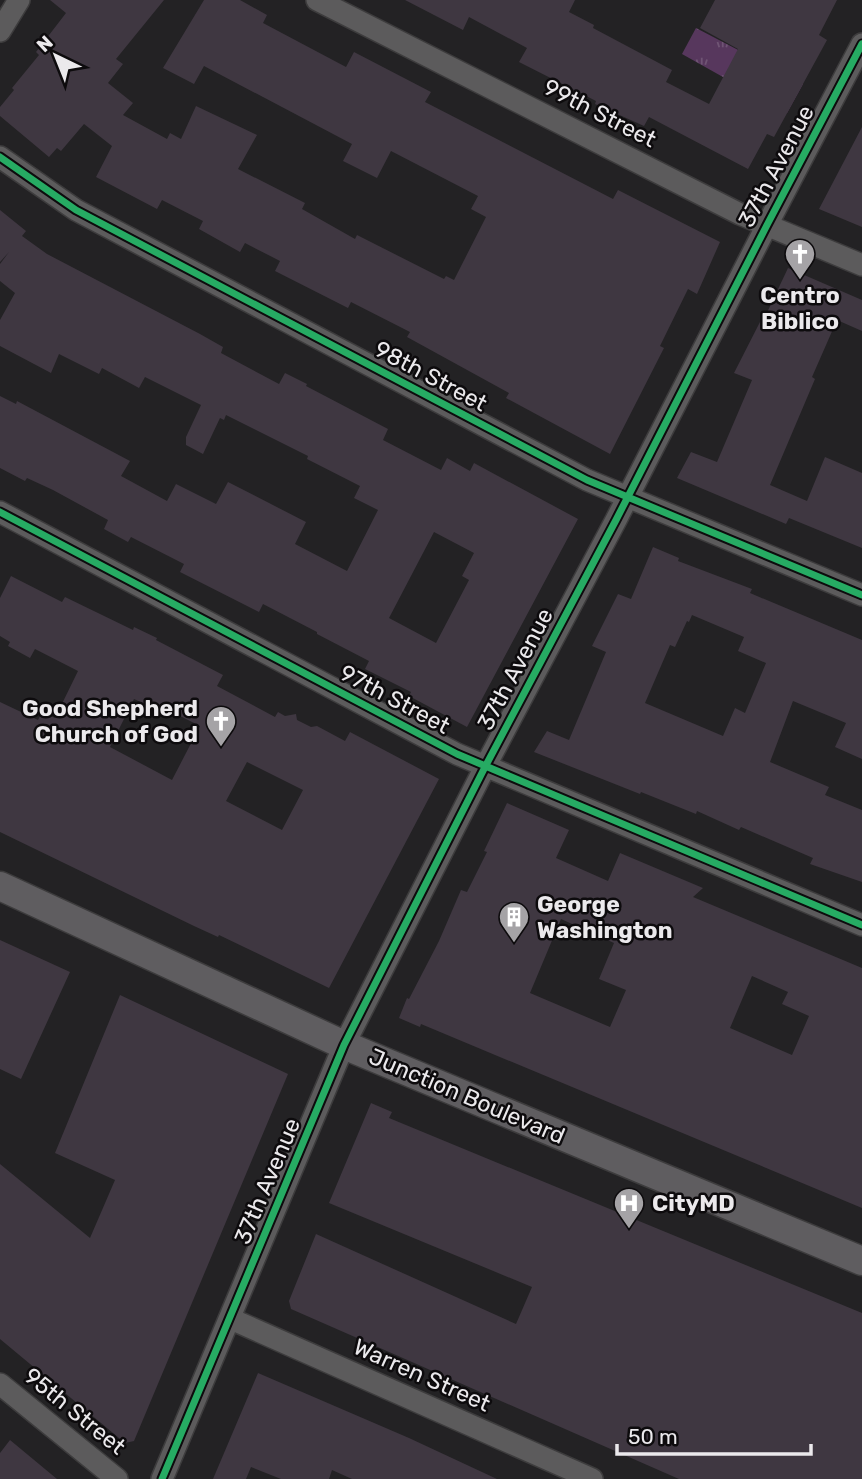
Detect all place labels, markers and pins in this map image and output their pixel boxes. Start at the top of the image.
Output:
church icon: Centro Biblico [783,237,817,281]
place label: Centro Biblico [760,281,840,335]
place label: Good Shepherd Church of God [22,694,198,748]
church icon: Good Shepherd Church of God [204,704,238,748]
place label: George Washington [537,890,672,944]
building icon: George Washington [497,900,531,944]
hospital icon: CityMD [612,1186,646,1230]
place label: CityMD [652,1189,735,1217]

